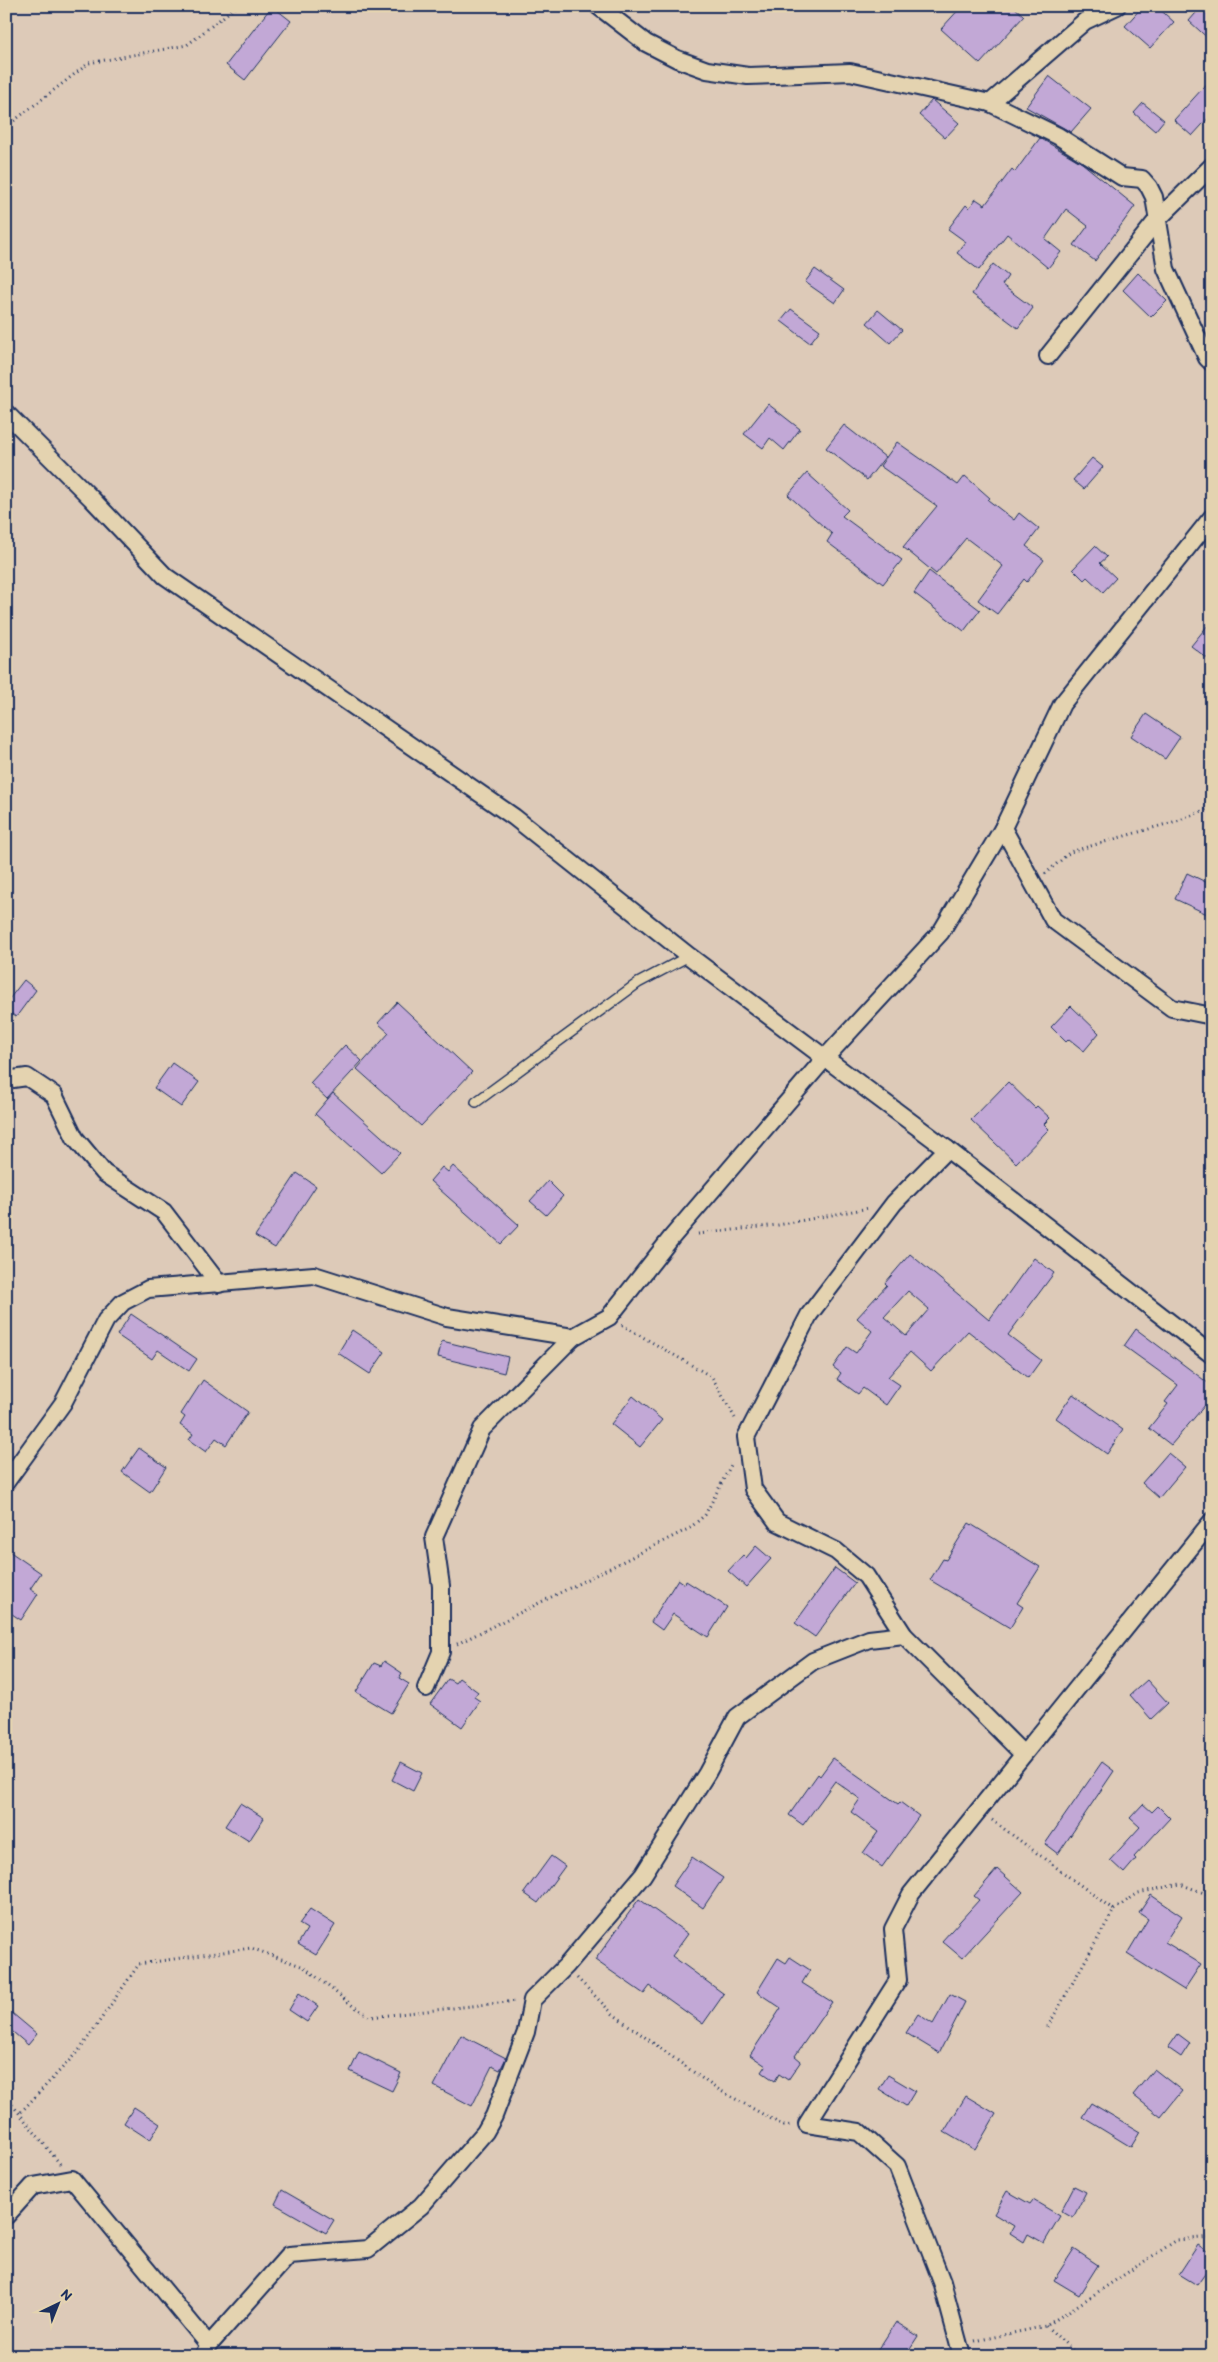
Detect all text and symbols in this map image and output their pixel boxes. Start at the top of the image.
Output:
north arrow [32,2280,82,2330]
text: N [57,2285,76,2304]

